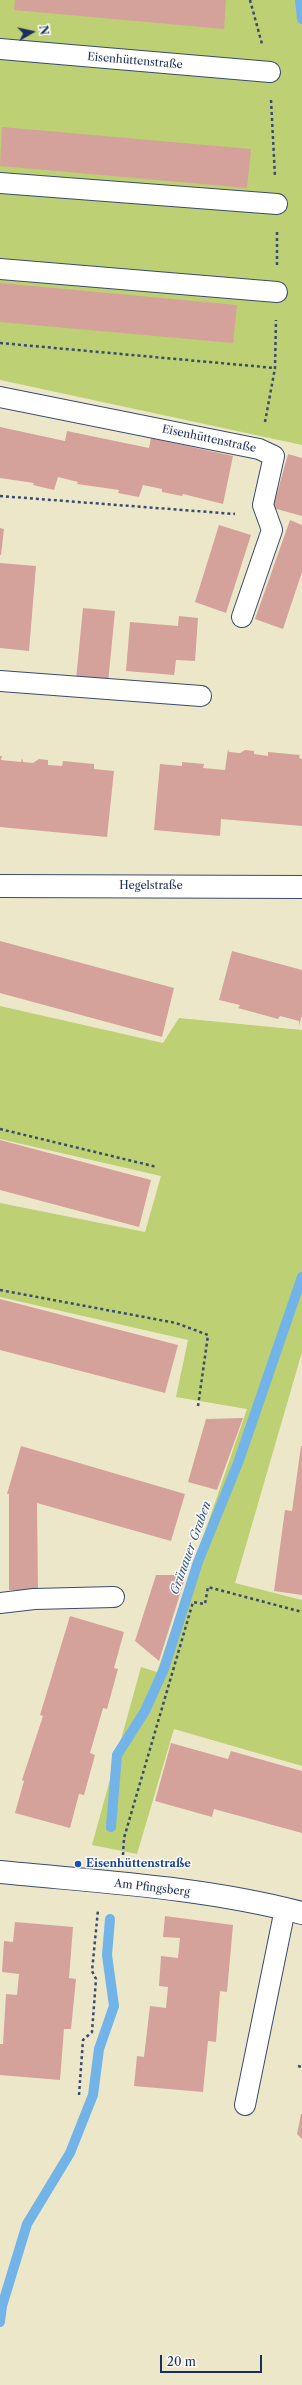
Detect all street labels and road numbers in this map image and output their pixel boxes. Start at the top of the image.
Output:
street label: Eisenhüttenstraße [87,50,183,72]
street label: Eisenhüttenstraße [161,423,257,455]
street label: Hegelstraße [119,879,183,893]
street label: Am Pfingsberg [113,1877,191,1899]

